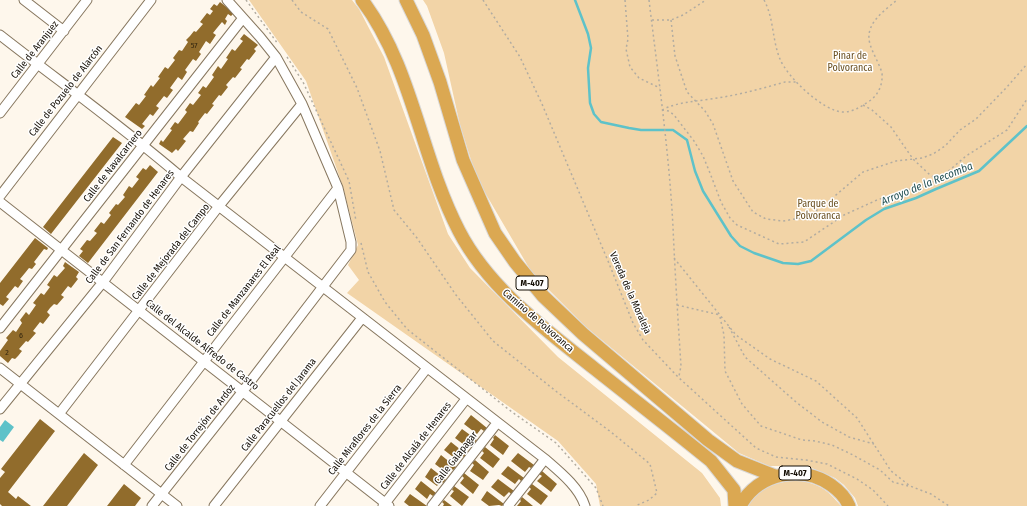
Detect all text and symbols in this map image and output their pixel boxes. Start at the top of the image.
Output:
street label: Calle de Aranjuez [9,19,61,81]
house number: 57 [191,41,197,51]
street label: Calle de Pozuelo de Alarcón [27,43,105,139]
park label: Pinar de Polvoranca [828,50,872,74]
street label: Calle de Navalcarnero [81,127,145,205]
water label: Arroyo de la Recomba [879,160,975,208]
street label: Calle de San Fernando de Henares [83,168,177,286]
park label: Parque de Polvoranca [796,198,840,222]
street label: Calle de Mejorada del Campo [130,201,212,303]
street label: Calle de Manzanares El Real [204,243,284,339]
street label: Vereda de la Moraleja [607,250,653,336]
road number: M-407 [516,276,548,290]
street label: Camino de Polvoranca [500,287,576,355]
street label: Calle del Alcalde Alfredo de Castro [143,297,261,393]
house number: 6 [19,331,23,341]
house number: 2 [5,348,9,358]
street label: Calle Paracuellos del Jarama [239,356,319,454]
street label: Calle de Torrejón de Ardoz [162,382,238,474]
street label: Calle Miraflores de la Sierra [326,382,404,478]
street label: Calle de Alcalá de Henares [378,400,454,492]
street label: Calle Galapagar [432,429,480,487]
road number: M-407 [779,466,811,480]

